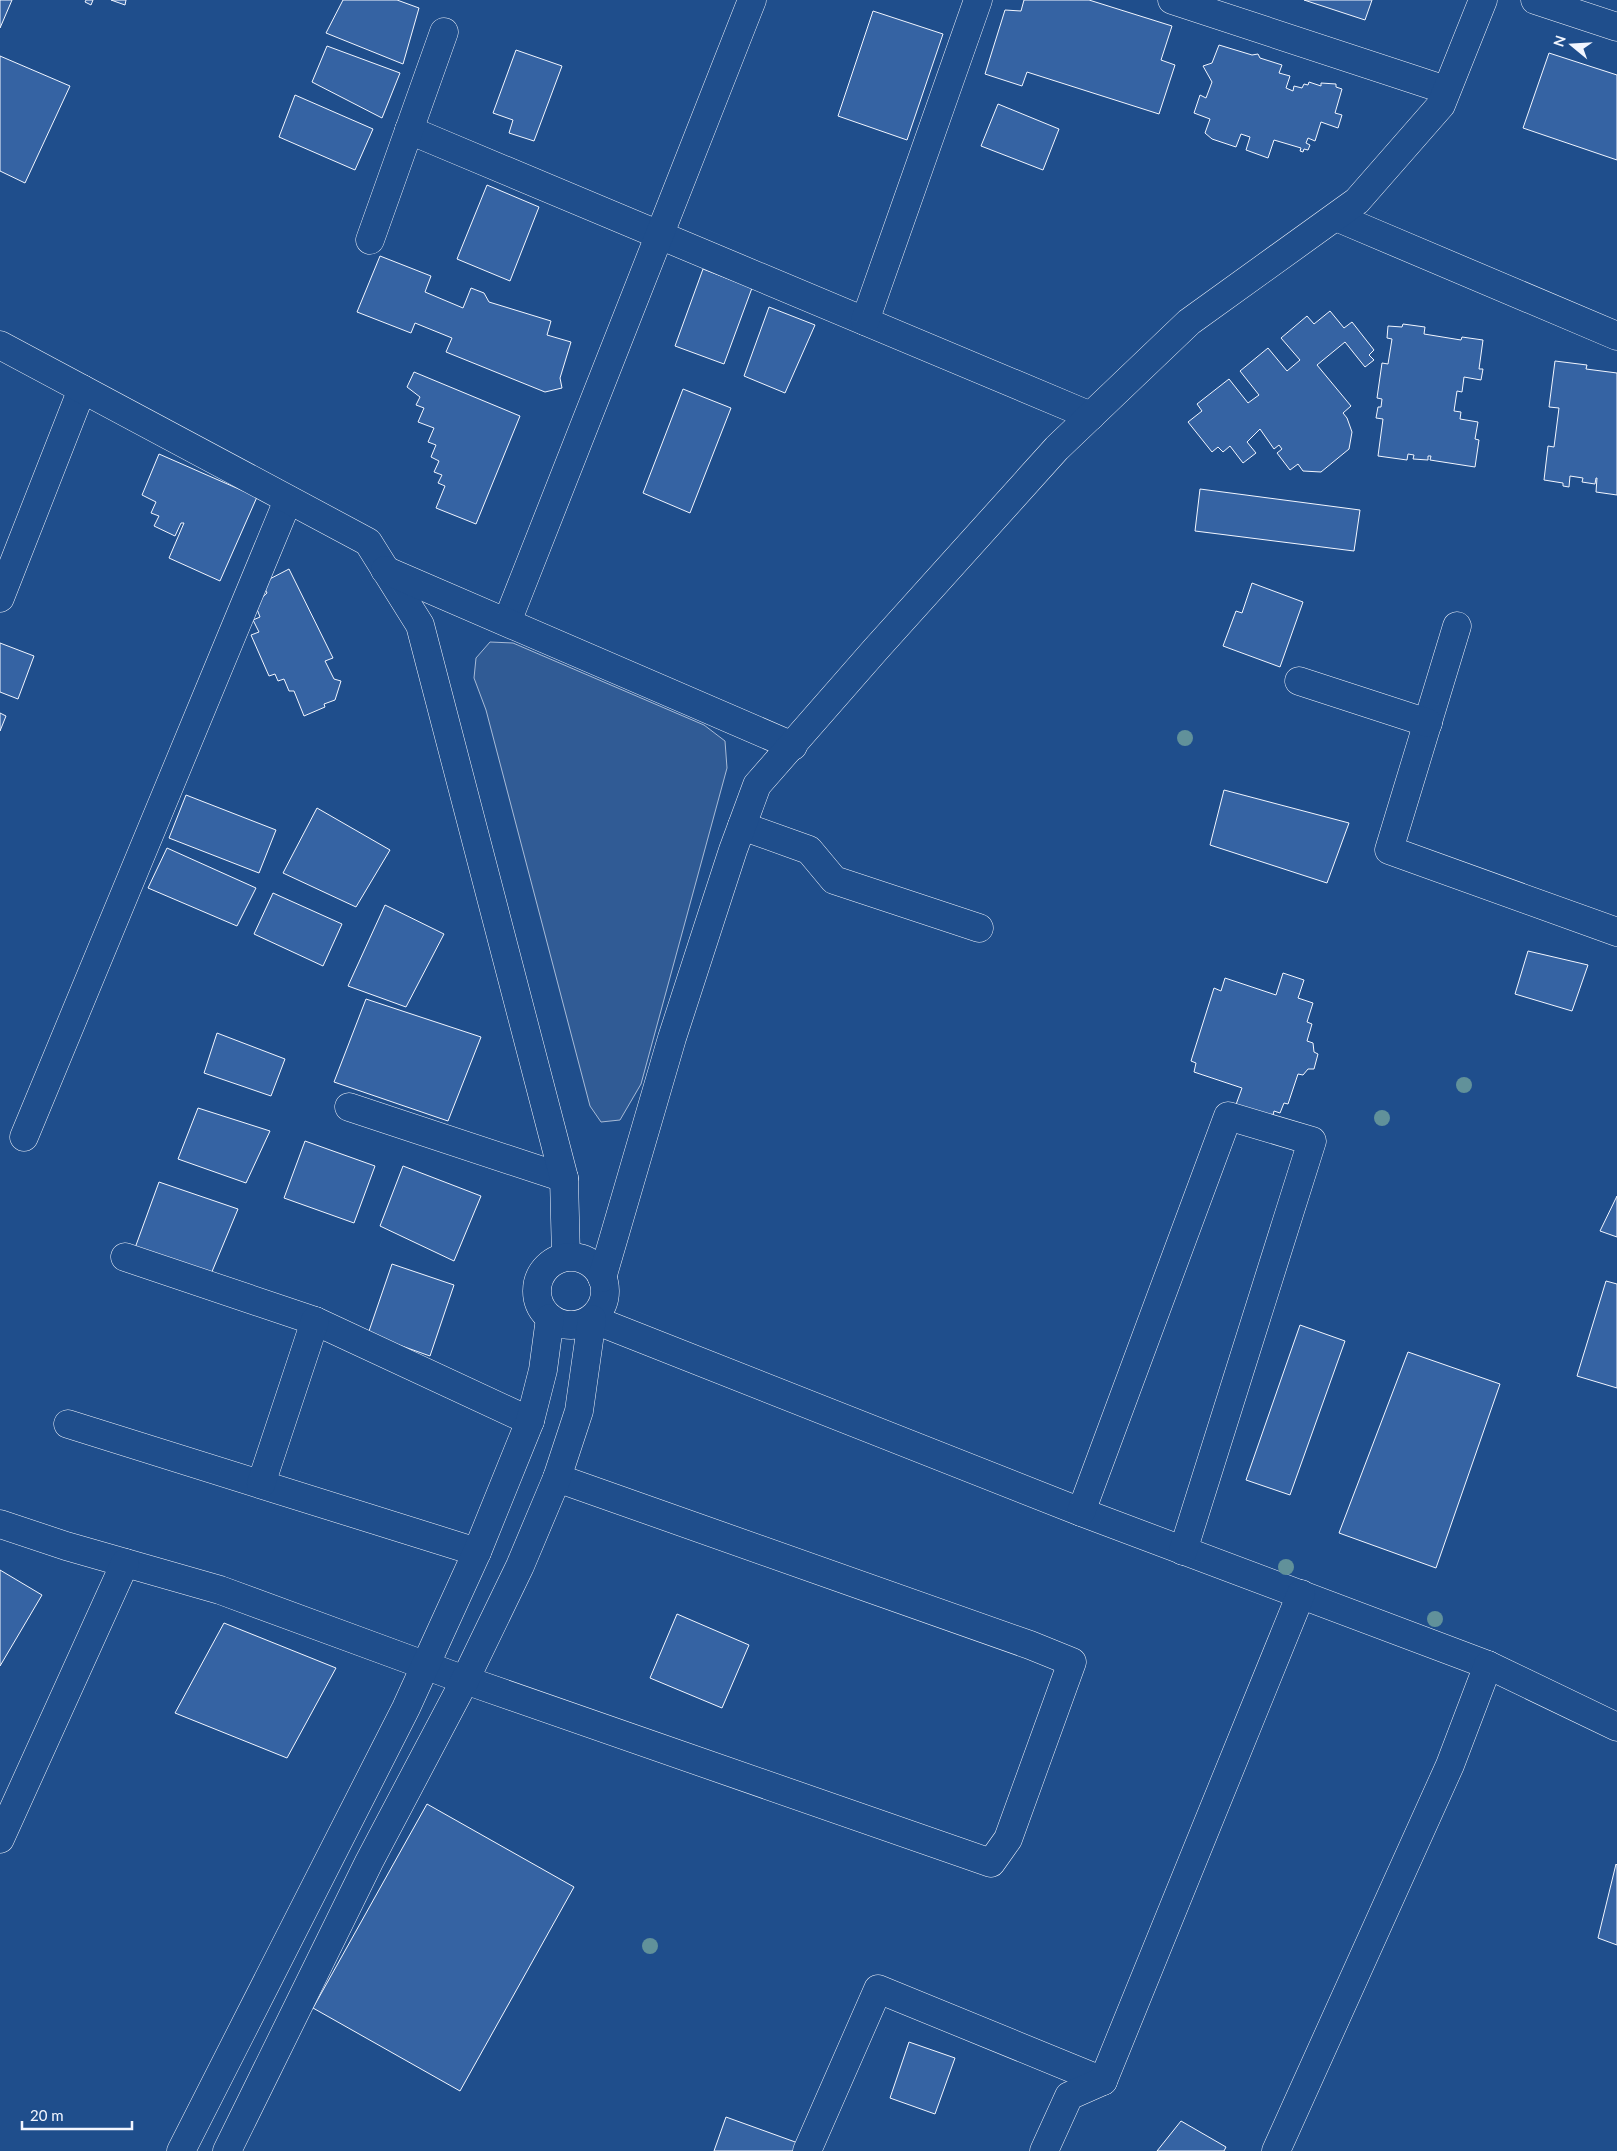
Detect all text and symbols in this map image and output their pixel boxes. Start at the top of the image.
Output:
north arrow [1547,20,1597,70]
text: N [1549,33,1569,49]
scale bar [22,2098,132,2130]
text: 20 m [30,2106,64,2124]

